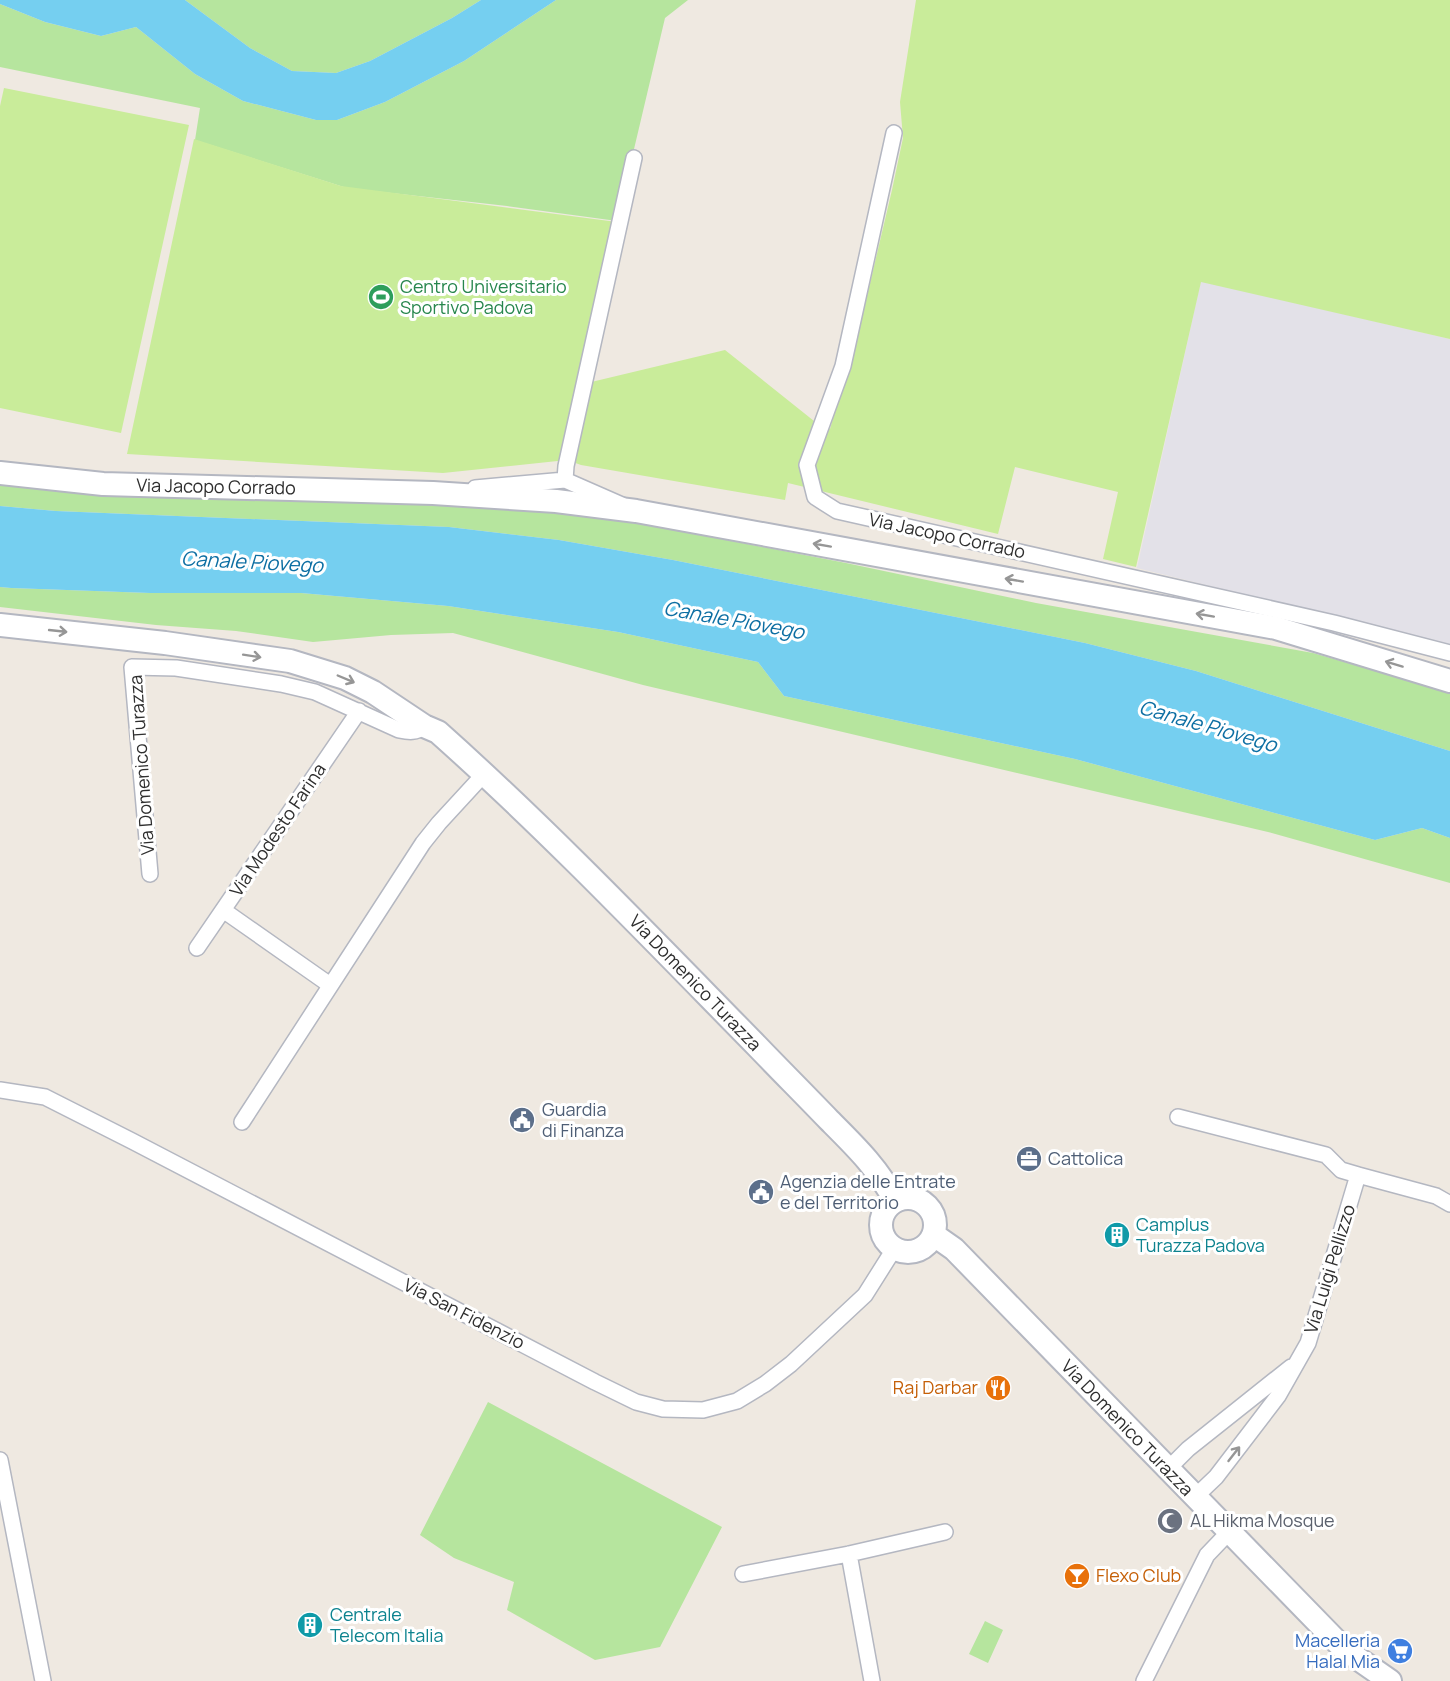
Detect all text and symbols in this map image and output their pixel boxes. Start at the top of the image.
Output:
place label: Centro Universitario Sportivo Padova [400,274,567,319]
sports icon: Centro Universitario Sportivo Padova [366,282,396,312]
street label: Via Jacopo Corrado [136,473,296,499]
street label: Via Jacopo Corrado [867,507,1028,563]
one-way arrow [813,539,832,550]
water label: Canale Piovego [180,544,325,579]
one-way arrow [1004,574,1024,585]
water label: Canale Piovego [662,594,808,645]
one-way arrow [1196,609,1216,620]
one-way arrow [48,626,68,637]
one-way arrow [241,650,261,661]
one-way arrow [1385,658,1404,669]
street label: Via Domenico Turazza [123,674,159,856]
one-way arrow [336,674,354,686]
water label: Canale Piovego [1136,693,1281,758]
street label: Via Modesto Farina [224,758,331,901]
street label: Via Domenico Turazza [624,909,767,1056]
place label: Guardia di Finanza [542,1097,624,1142]
public building icon: Guardia di Finanza [507,1105,537,1135]
office icon: Cattolica [1014,1144,1044,1174]
place label: Cattolica [1048,1146,1123,1170]
place label: Agenzia delle Entrate e del Territorio [780,1169,956,1214]
public building icon: Agenzia delle Entrate e del Territorio [746,1177,776,1207]
street label: Via Luigi Pellizzo [1298,1201,1360,1336]
place label: Camplus Turazza Padova [1136,1212,1265,1257]
building icon: Camplus Turazza Padova [1102,1220,1132,1250]
street label: Via San Fidenzio [400,1272,529,1354]
street label: Via Domenico Turazza [1056,1354,1199,1501]
restaurant icon: Raj Darbar [983,1373,1013,1403]
place label: Raj Darbar [893,1375,979,1399]
one-way arrow [1227,1446,1240,1462]
mosque icon: AL Hikma Mosque [1155,1506,1185,1536]
place label: AL Hikma Mosque [1190,1508,1335,1532]
bar icon: Flexo Club [1062,1561,1092,1591]
place label: Flexo Club [1096,1563,1181,1587]
place label: Centrale Telecom Italia [330,1602,444,1647]
building icon: Centrale Telecom Italia [295,1610,325,1640]
place label: Macelleria Halal Mia [1295,1628,1380,1673]
supermarket icon: Macelleria Halal Mia [1385,1636,1415,1666]

